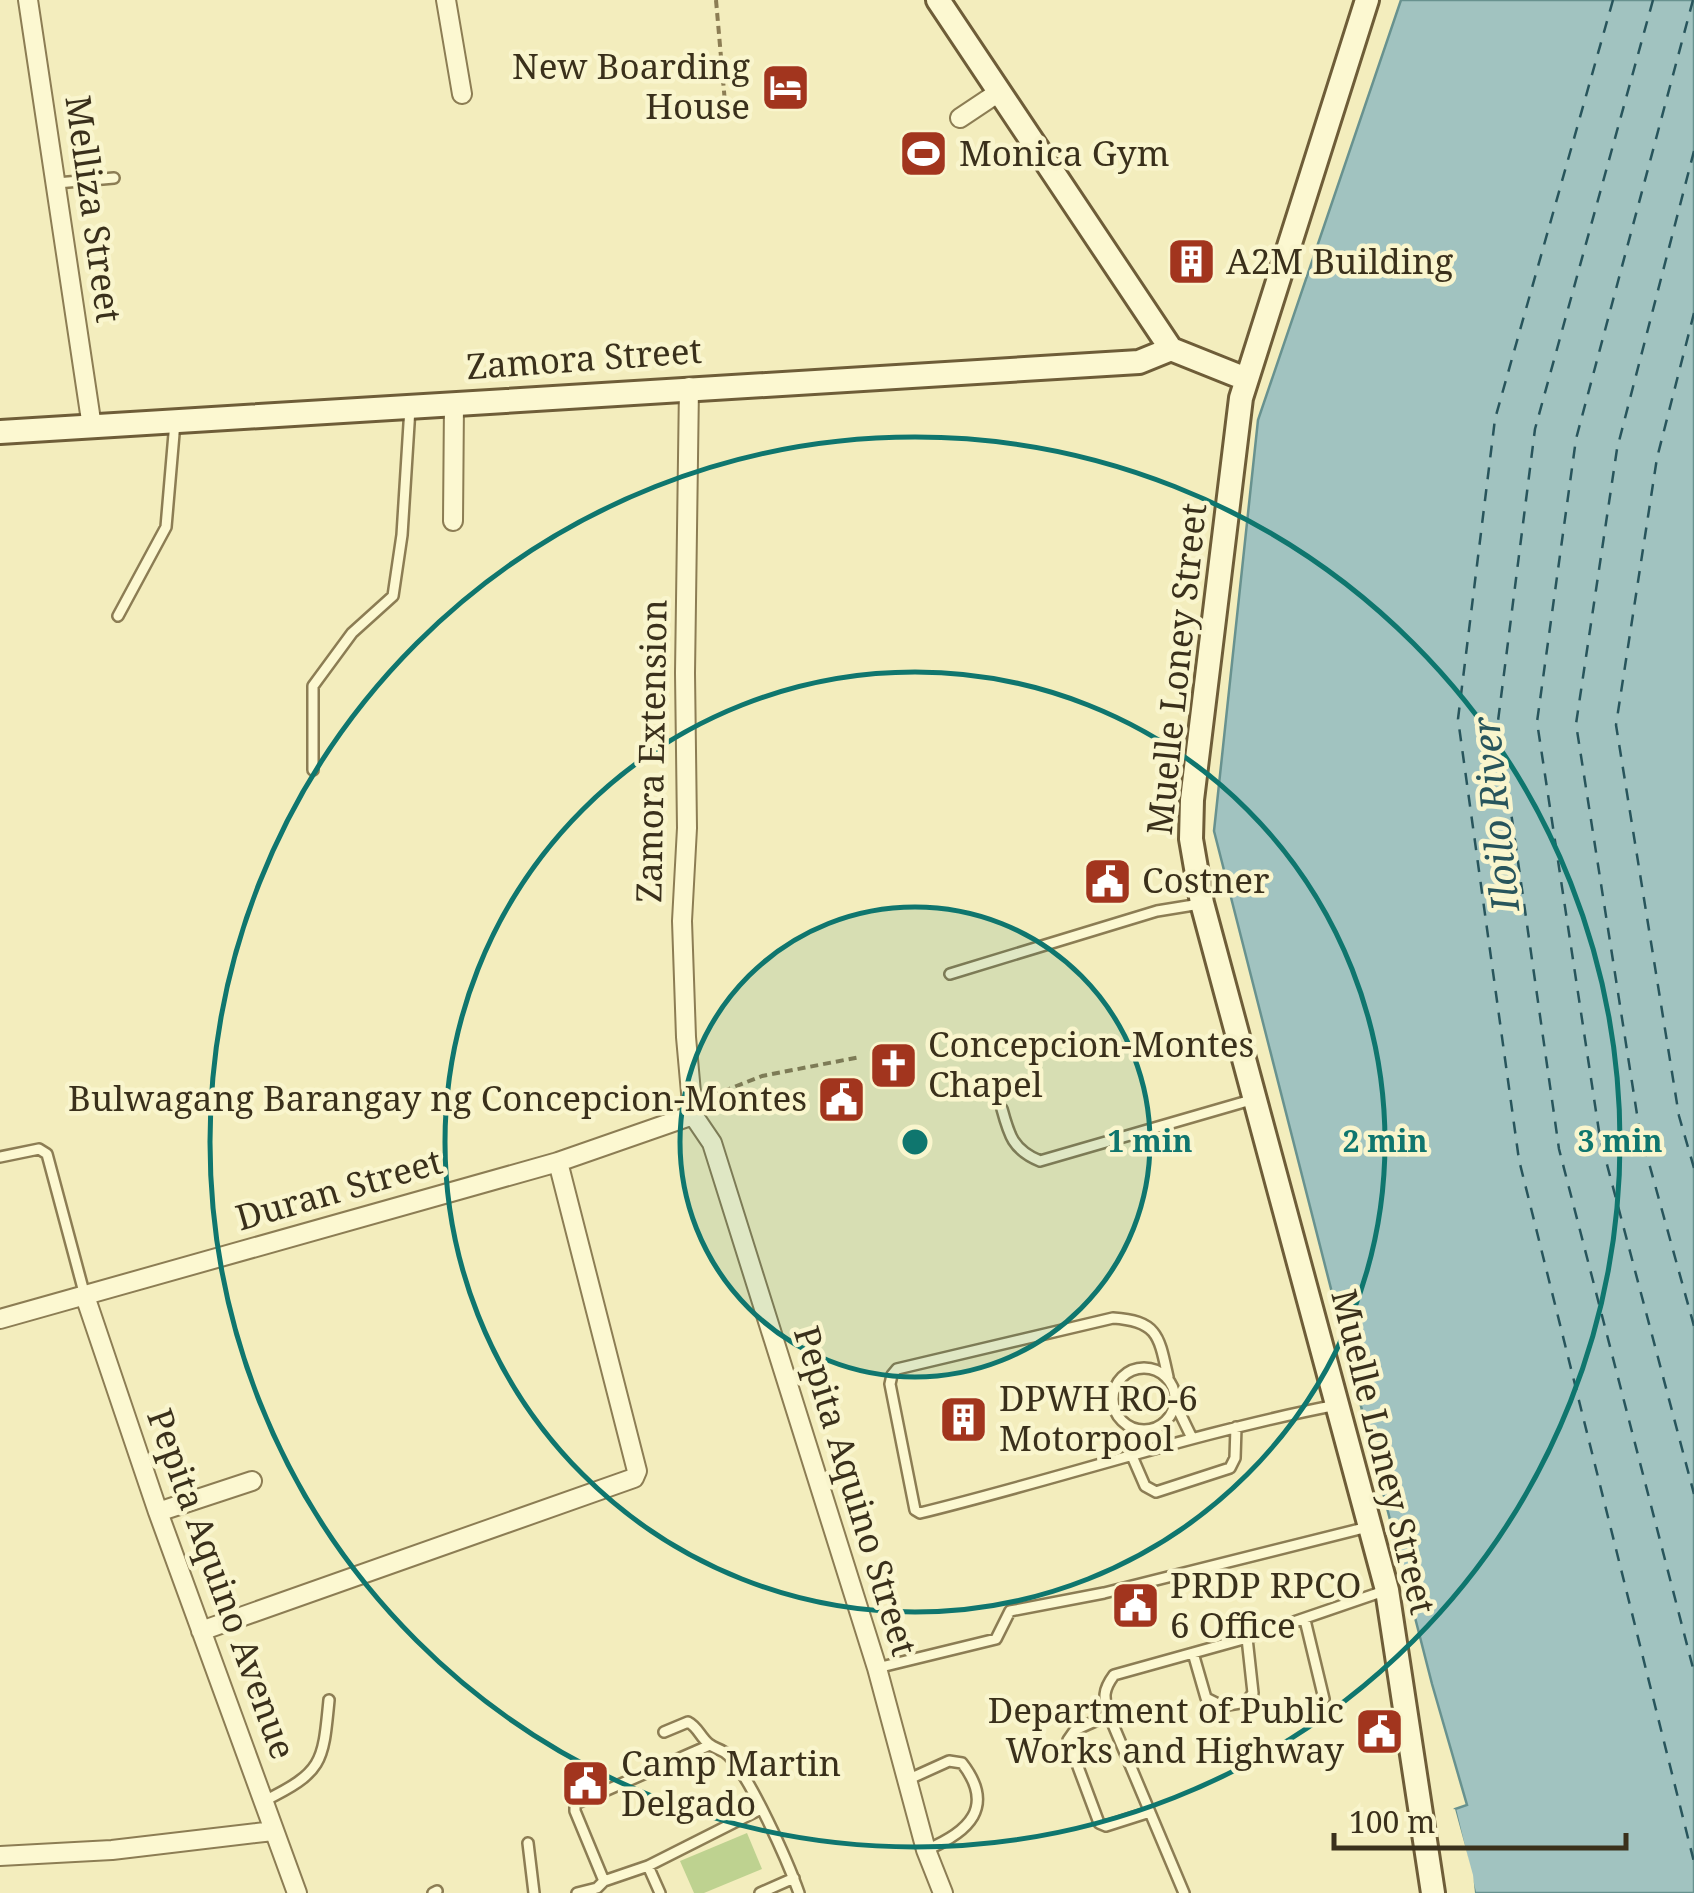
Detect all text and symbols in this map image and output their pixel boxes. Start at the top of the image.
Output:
place label: New Boarding House [512,42,750,129]
hotel icon: New Boarding House [759,61,811,113]
street label: Melliza Street [55,92,134,325]
sports icon: Monica Gym [898,128,950,180]
place label: Monica Gym [959,129,1170,176]
building icon: A2M Building [1165,236,1217,288]
place label: A2M Building [1226,237,1454,284]
street label: Zamora Street [465,326,703,389]
street label: Muelle Loney Street [1135,501,1216,837]
street label: Zamora Extension [624,599,677,903]
water label: Iloilo River [1458,714,1530,915]
public building icon: Costner [1081,855,1133,907]
place label: Costner [1142,856,1270,903]
place label: Concepcion-Montes Chapel [928,1020,1254,1107]
church icon: Concepcion-Montes Chapel [867,1039,919,1091]
public building icon: Bulwagang Barangay ng Concepcion-Montes [816,1073,868,1125]
place label: Bulwagang Barangay ng Concepcion-Montes [68,1074,807,1121]
text: 1 min [1108,1120,1192,1161]
text: 2 min [1343,1120,1427,1161]
text: 3 min [1578,1120,1662,1161]
centre of rings [897,1124,933,1160]
street label: Duran Street [230,1137,447,1240]
street label: Muelle Loney Street [1321,1284,1448,1619]
street label: Pepita Aquino Street [784,1320,929,1661]
place label: DPWH RO-6 Motorpool [999,1374,1198,1461]
building icon: DPWH RO-6 Motorpool [938,1393,990,1445]
street label: Pepita Aquino Avenue [137,1402,308,1765]
place label: PRDP RPCO 6 Office [1170,1561,1361,1648]
public building icon: PRDP RPCO 6 Office [1109,1580,1161,1632]
place label: Department of Public Works and Highway [988,1686,1344,1773]
public building icon: Department of Public Works and Highway [1353,1705,1405,1757]
place label: Camp Martin Delgado [621,1739,841,1826]
public building icon: Camp Martin Delgado [560,1758,612,1810]
scale bar [1334,1788,1626,1850]
text: 100 m [1349,1801,1435,1842]

